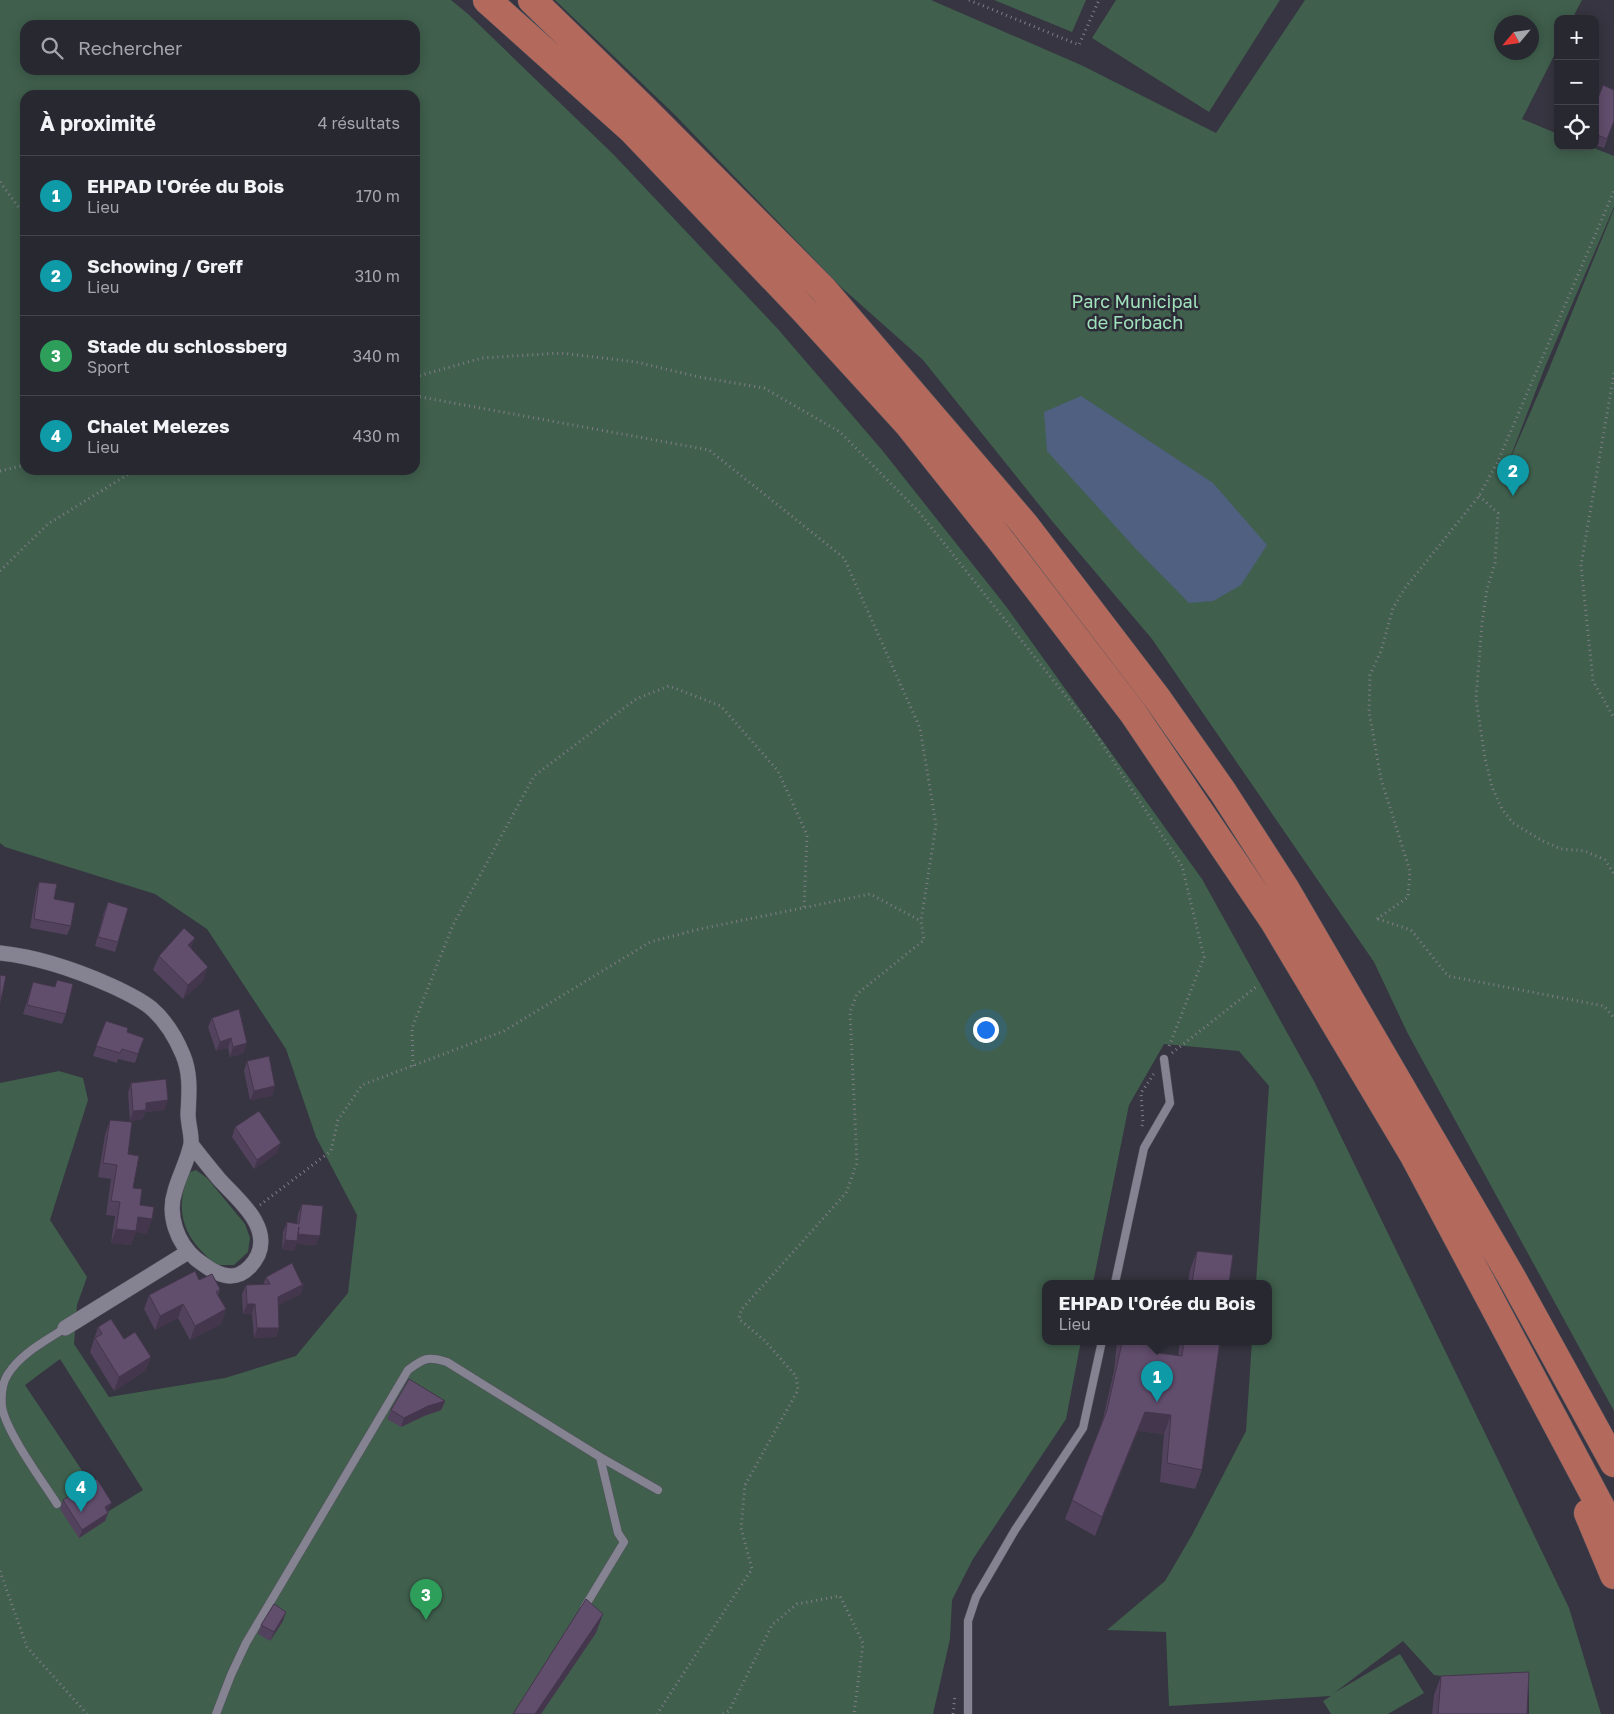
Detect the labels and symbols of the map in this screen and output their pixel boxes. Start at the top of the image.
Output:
north arrow [1494,15,1539,60]
park label: Parc Municipal de Forbach [1072,290,1199,333]
pin: 2 [1497,455,1529,496]
your location [973,1017,999,1043]
pin: 1 [1141,1361,1173,1402]
pin: 4 [65,1471,97,1512]
pin: 3 [410,1579,442,1620]

